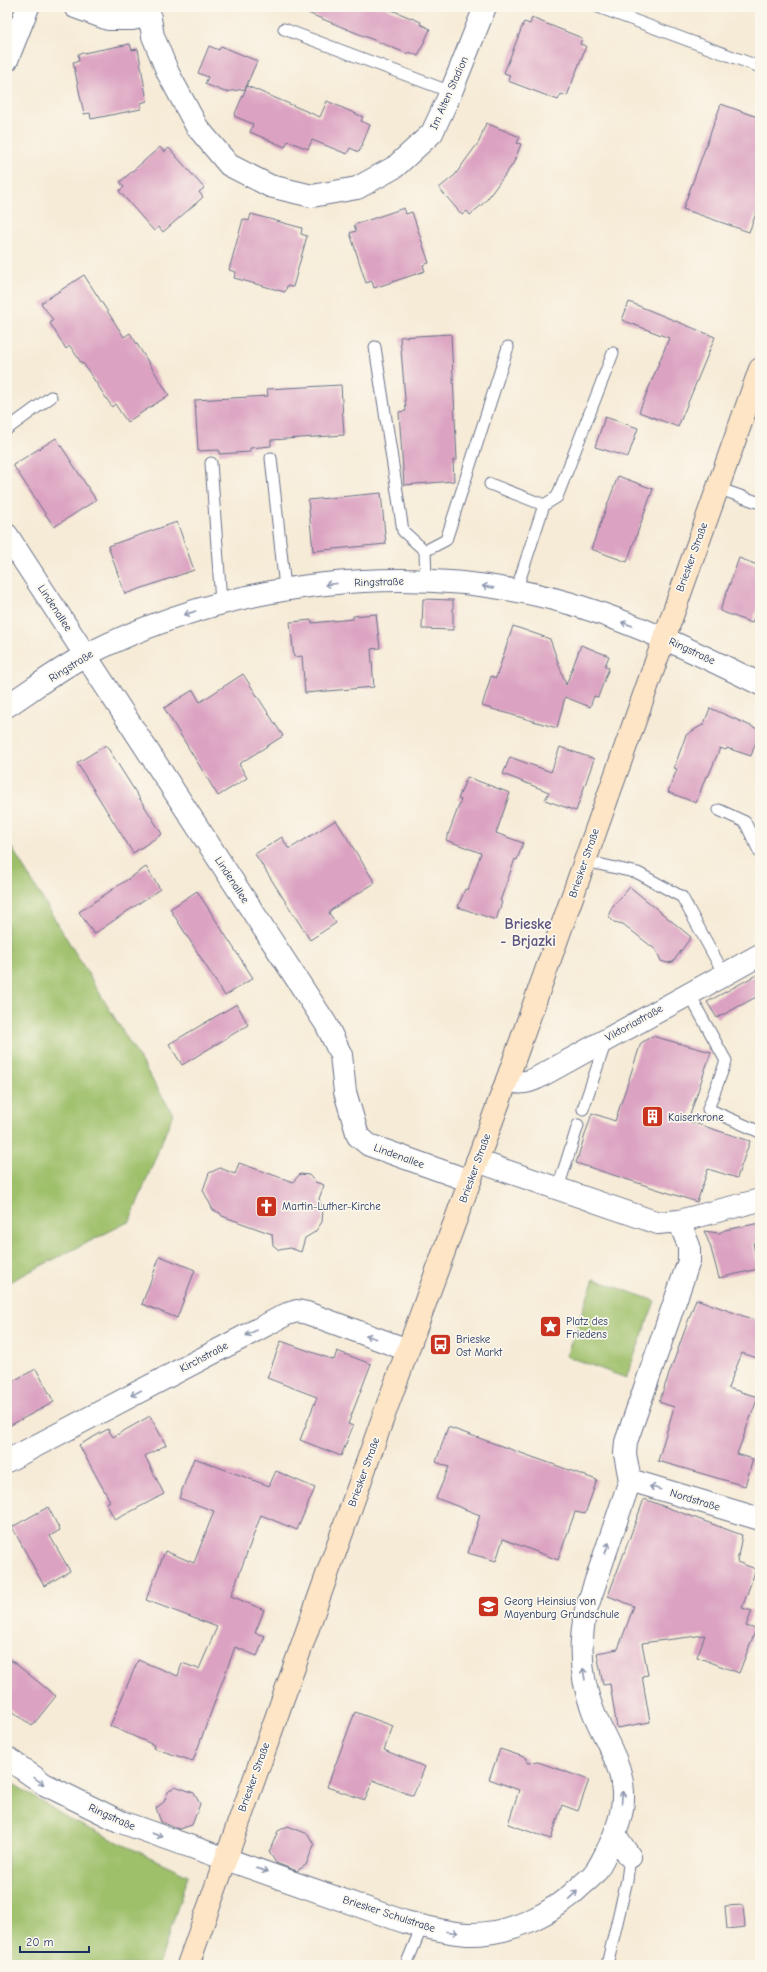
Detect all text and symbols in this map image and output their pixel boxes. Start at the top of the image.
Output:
street label: Im Alten Stadion [427,54,471,132]
street label: Briesker Straße [673,520,711,593]
street label: Ringstraße [354,575,405,589]
one-way arrow [325,581,338,588]
street label: Lindenallee [35,582,75,634]
one-way arrow [482,583,495,591]
one-way arrow [185,609,197,617]
one-way arrow [622,619,634,627]
street label: Ringstraße [667,635,718,668]
street label: Ringstraße [46,647,96,685]
street label: Briesker Straße [566,826,602,900]
street label: Lindenallee [212,854,252,906]
district label: Brieske - Brjazki [500,915,556,950]
street label: Viktoriastraße [603,1002,665,1044]
building icon: Kaiserkrone [640,1104,666,1130]
place label: Kaiserkrone [668,1111,724,1124]
street label: Briesker Straße [456,1131,494,1204]
street label: Lindenallee [372,1141,427,1171]
church icon: Martin-Luther-Kirche [254,1193,280,1219]
place label: Martin-Luther-Kirche [282,1200,381,1213]
place icon: Platz des Friedens [537,1314,563,1340]
place label: Platz des Friedens [566,1315,608,1341]
one-way arrow [245,1329,257,1337]
bus stop icon: Brieske Ost Markt [428,1332,454,1358]
one-way arrow [366,1333,378,1341]
place label: Brieske Ost Markt [456,1333,503,1359]
street label: Kirchstraße [178,1339,231,1375]
one-way arrow [130,1390,142,1397]
street label: Briesker Straße [345,1435,383,1508]
one-way arrow [649,1484,662,1491]
street label: Nordstraße [668,1486,722,1514]
one-way arrow [603,1543,611,1555]
school or university icon: Georg Heinsius von Mayenburg Grundschule [475,1594,501,1620]
place label: Georg Heinsius von Mayenburg Grundschule [504,1595,620,1621]
one-way arrow [580,1668,588,1681]
street label: Briesker Straße [235,1740,273,1813]
one-way arrow [33,1777,44,1785]
one-way arrow [619,1791,626,1804]
street label: Ringstraße [87,1801,138,1833]
one-way arrow [150,1832,163,1839]
one-way arrow [256,1867,268,1875]
one-way arrow [567,1890,578,1899]
street label: Briesker Schulstraße [341,1893,437,1935]
scale bar [20,1928,89,1954]
one-way arrow [445,1929,458,1936]
text: 20 m [26,1935,54,1949]

